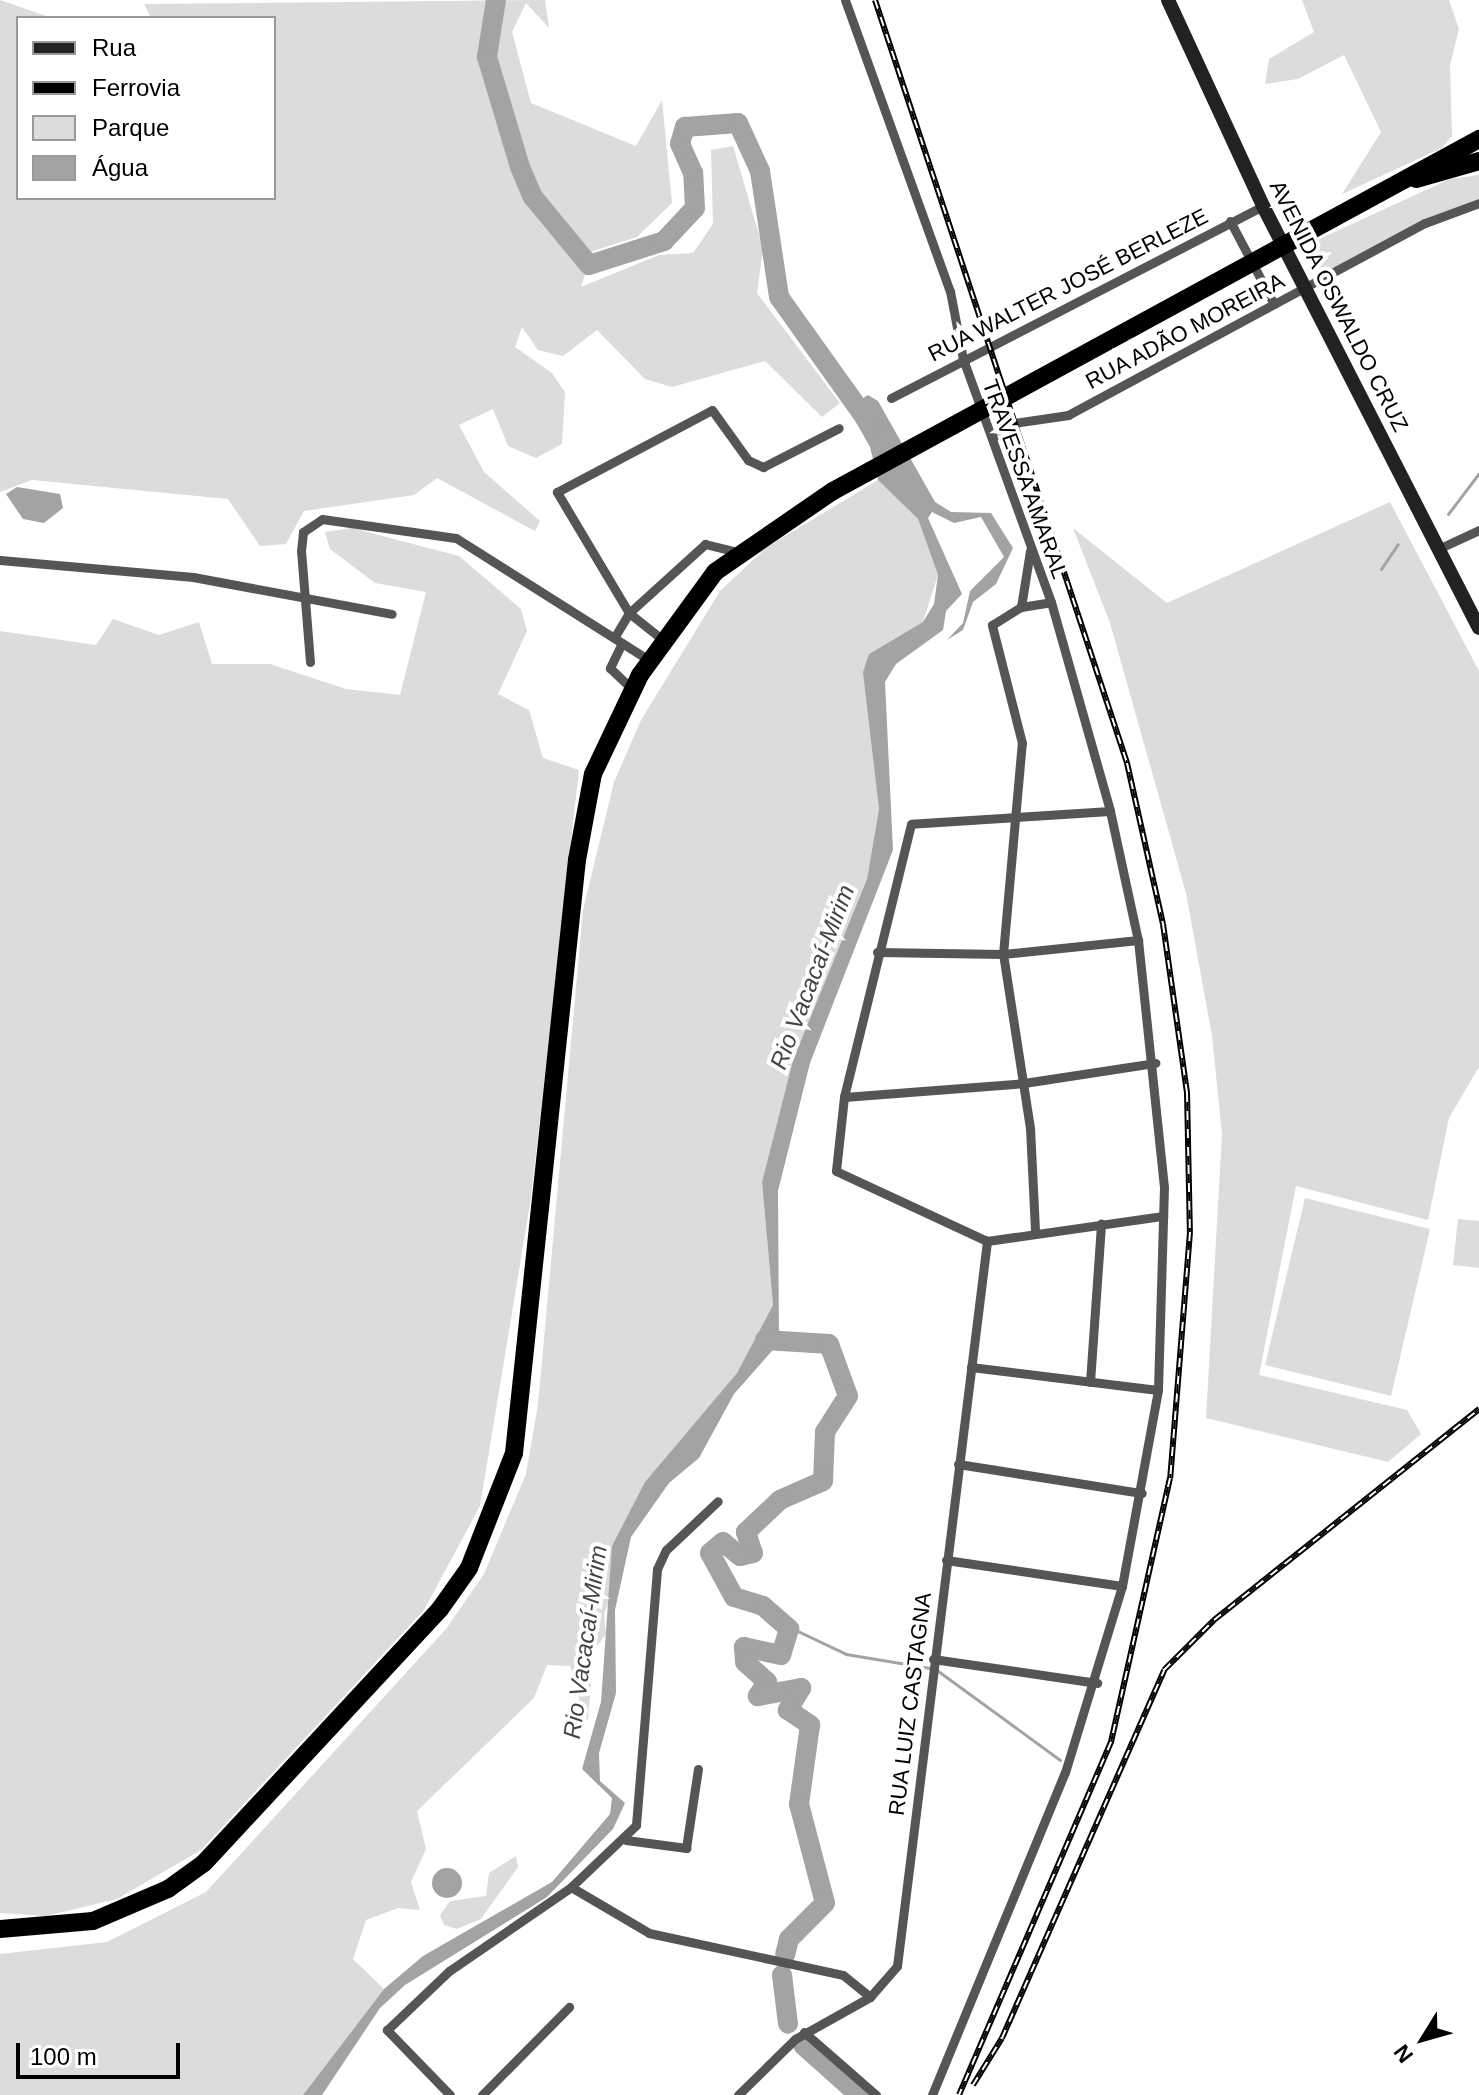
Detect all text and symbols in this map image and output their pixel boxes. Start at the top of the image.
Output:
legend [16,16,276,200]
text: Rua [92,34,136,61]
text: Ferrovia [92,74,180,101]
text: Parque [92,114,169,141]
text: Água [92,154,148,181]
street label: AVENIDA OSWALDO CRUZ [1264,175,1414,437]
street label: RUA WALTER JOSÉ BERLEZE [923,202,1213,368]
street label: RUA ADÃO MOREIRA [1080,267,1290,395]
street label: TRAVESSA AMARAL [976,375,1074,583]
water label: Rio Vacacaí-Mirim [764,881,860,1073]
water label: Rio Vacacaí-Mirim [557,1543,613,1741]
street label: RUA LUIZ CASTAGNA [883,1590,937,1818]
north arrow [1383,1999,1463,2079]
scale bar [20,2027,184,2077]
text: N [1389,2040,1418,2068]
text: 100 m [30,2043,97,2070]

